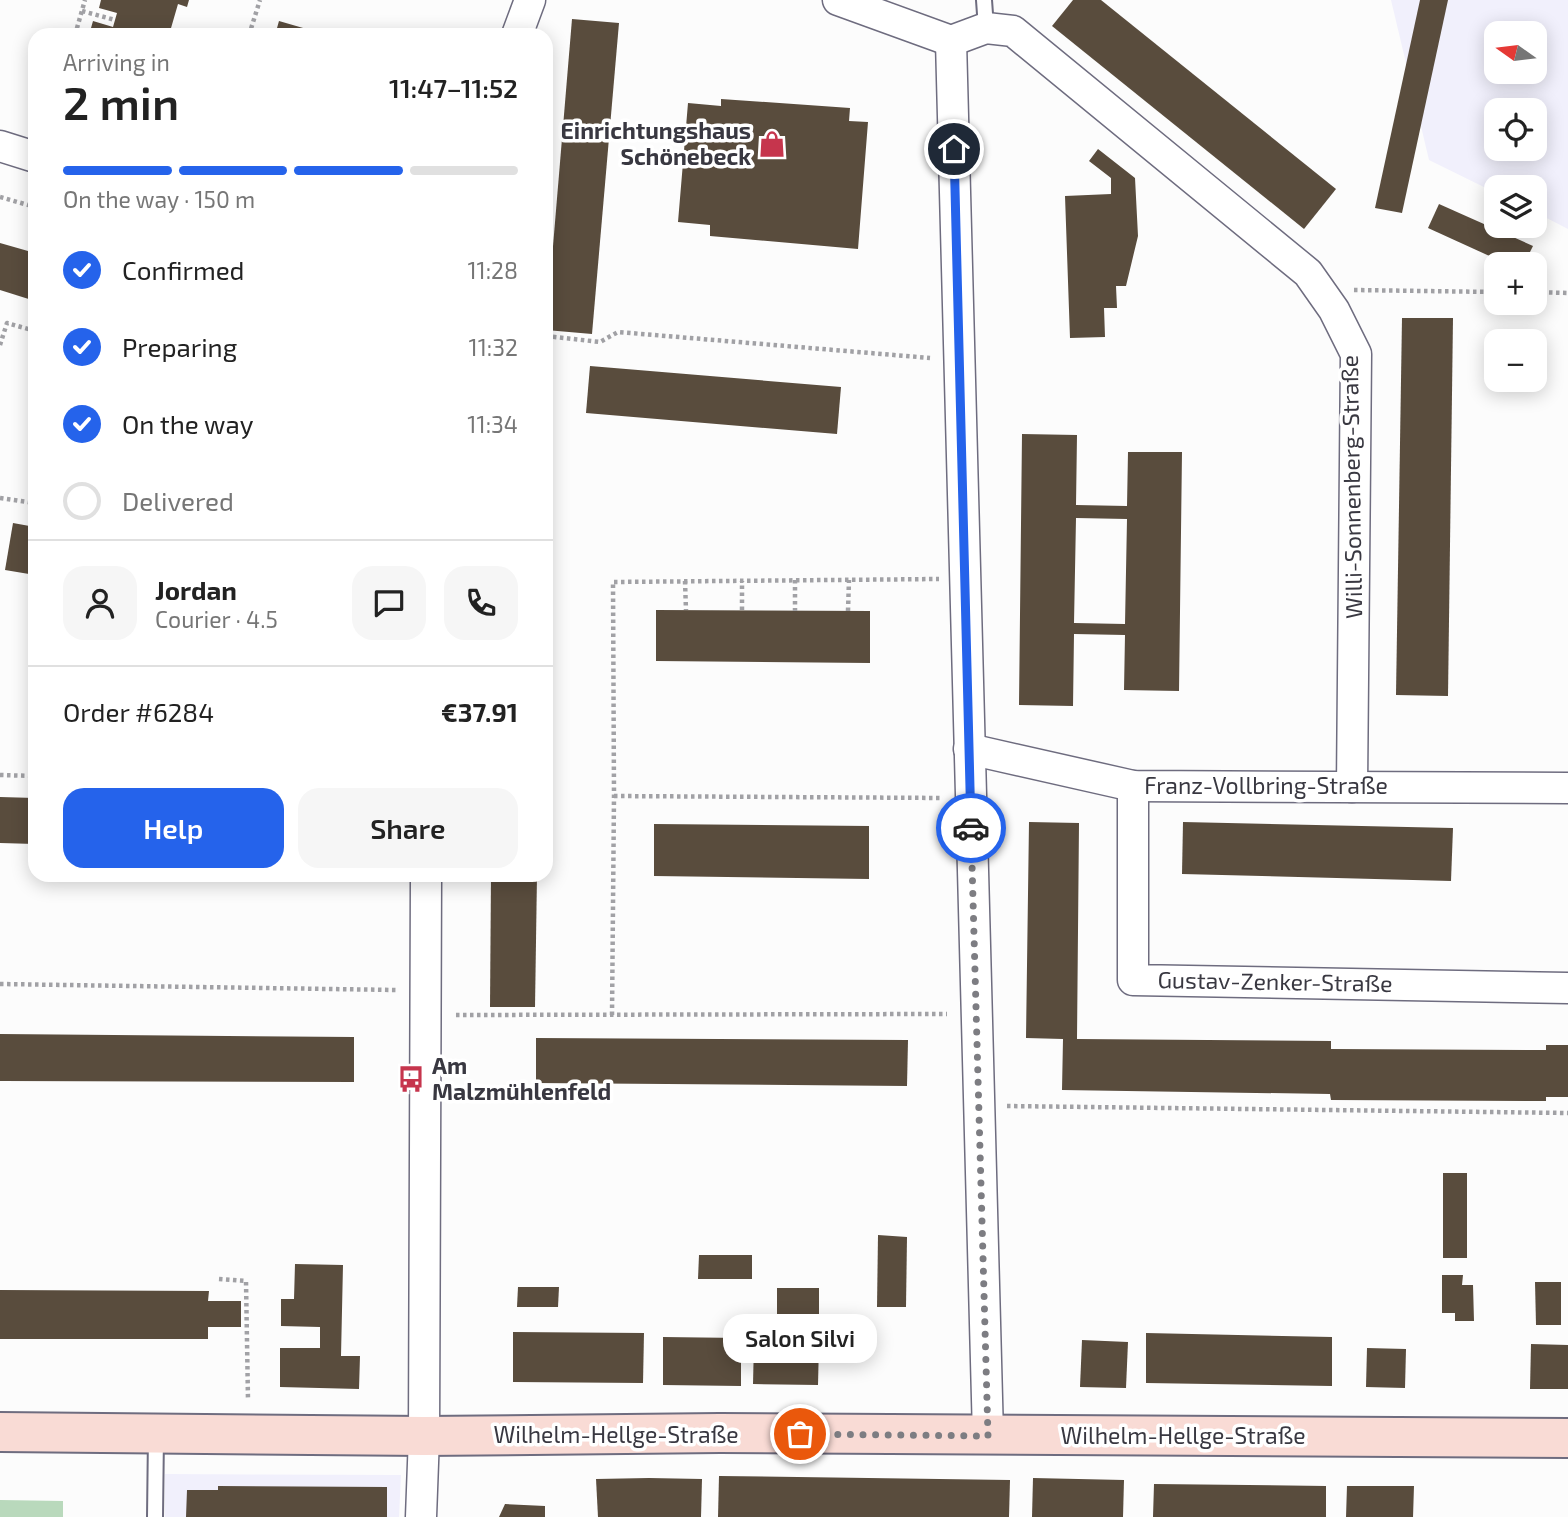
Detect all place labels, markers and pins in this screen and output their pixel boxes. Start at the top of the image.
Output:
place label: Einrichtungshaus Schönebeck [561,116,751,170]
pin [924,119,984,179]
shop icon: Einrichtungshaus Schönebeck [757,129,787,159]
place label: Am Malzmühlenfeld [432,1051,611,1105]
bus stop icon: Am Malzmühlenfeld [396,1064,426,1094]
callout: Salon Silvi [723,1315,877,1364]
pin [770,1404,830,1464]

